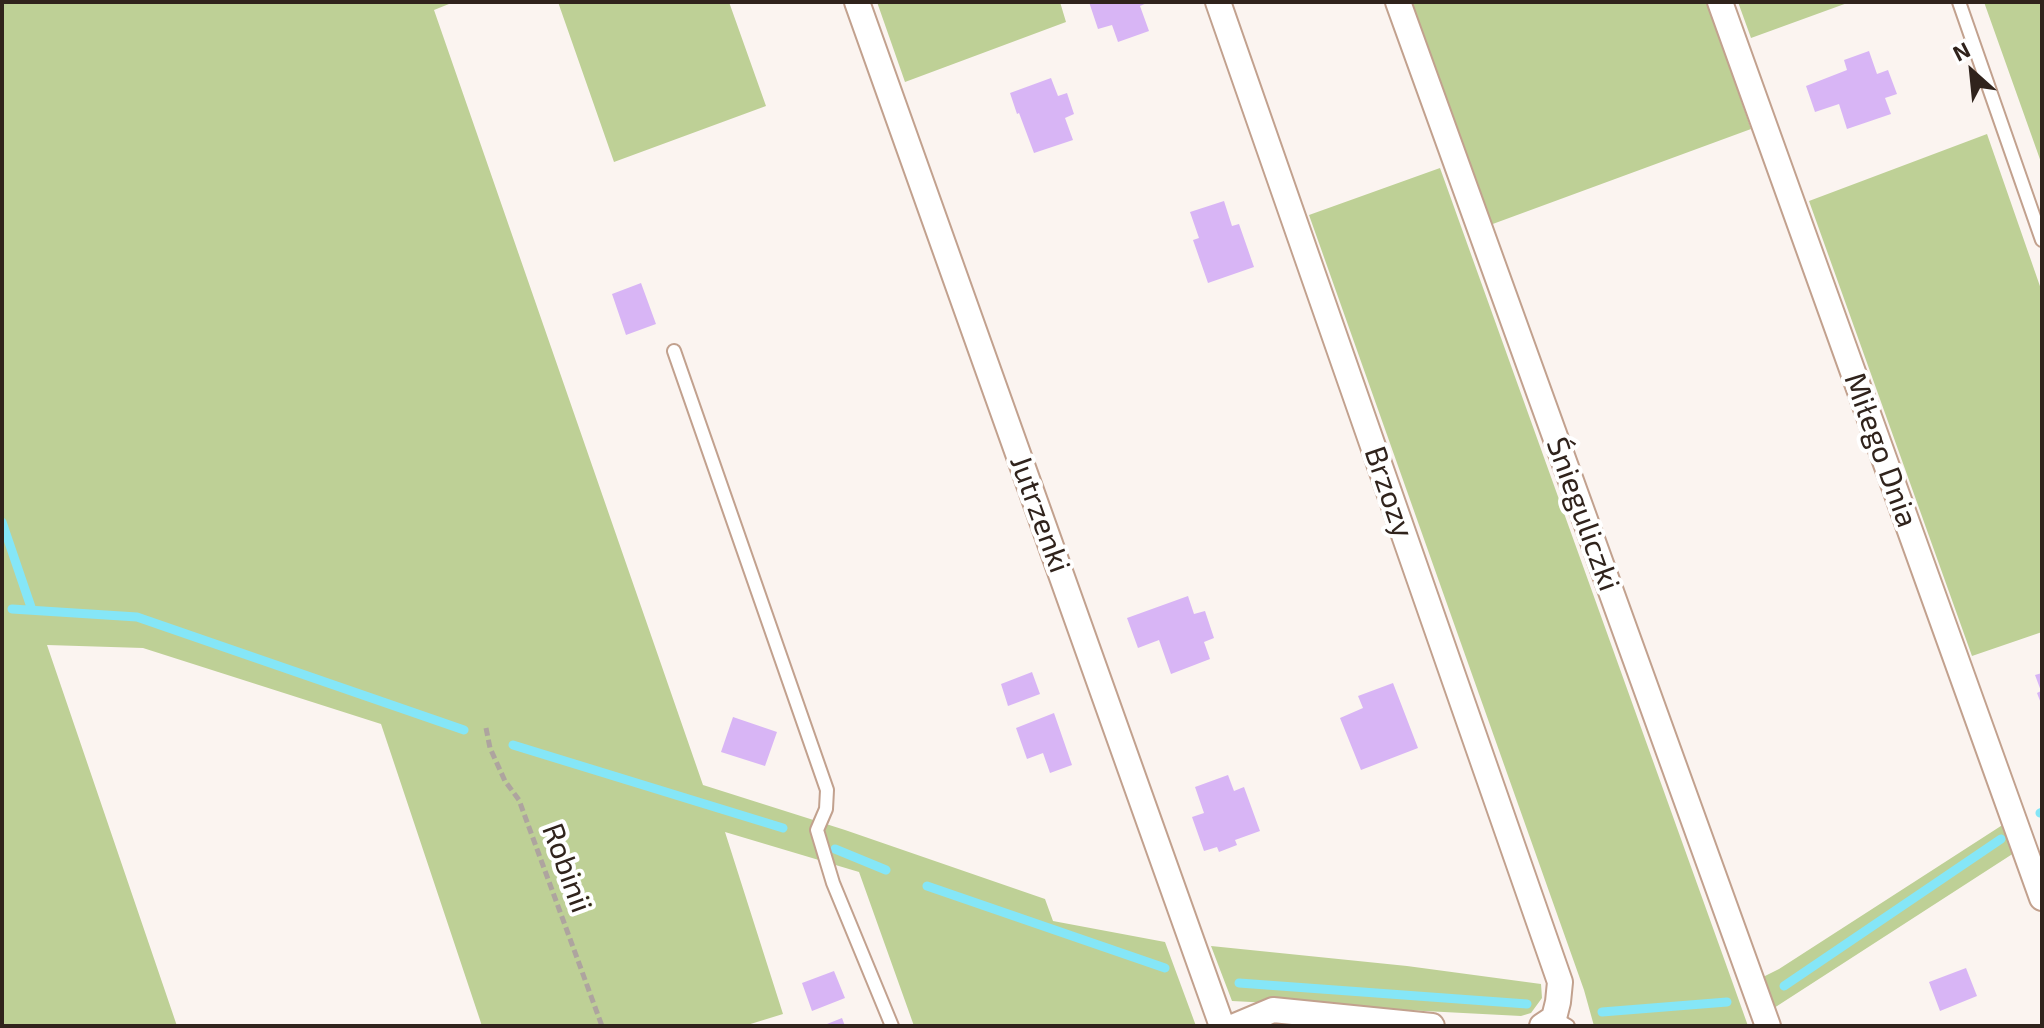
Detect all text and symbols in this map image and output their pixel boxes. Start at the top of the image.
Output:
north arrow [1932,32,2012,112]
text: N [1948,35,1974,66]
street label: Miłego Dnia [1836,368,1926,532]
street label: Śnieguliczki [1539,432,1627,596]
street label: Brzozy [1357,442,1421,542]
street label: Jutrzenki [1002,450,1078,578]
street label: Robinii [534,818,600,918]

